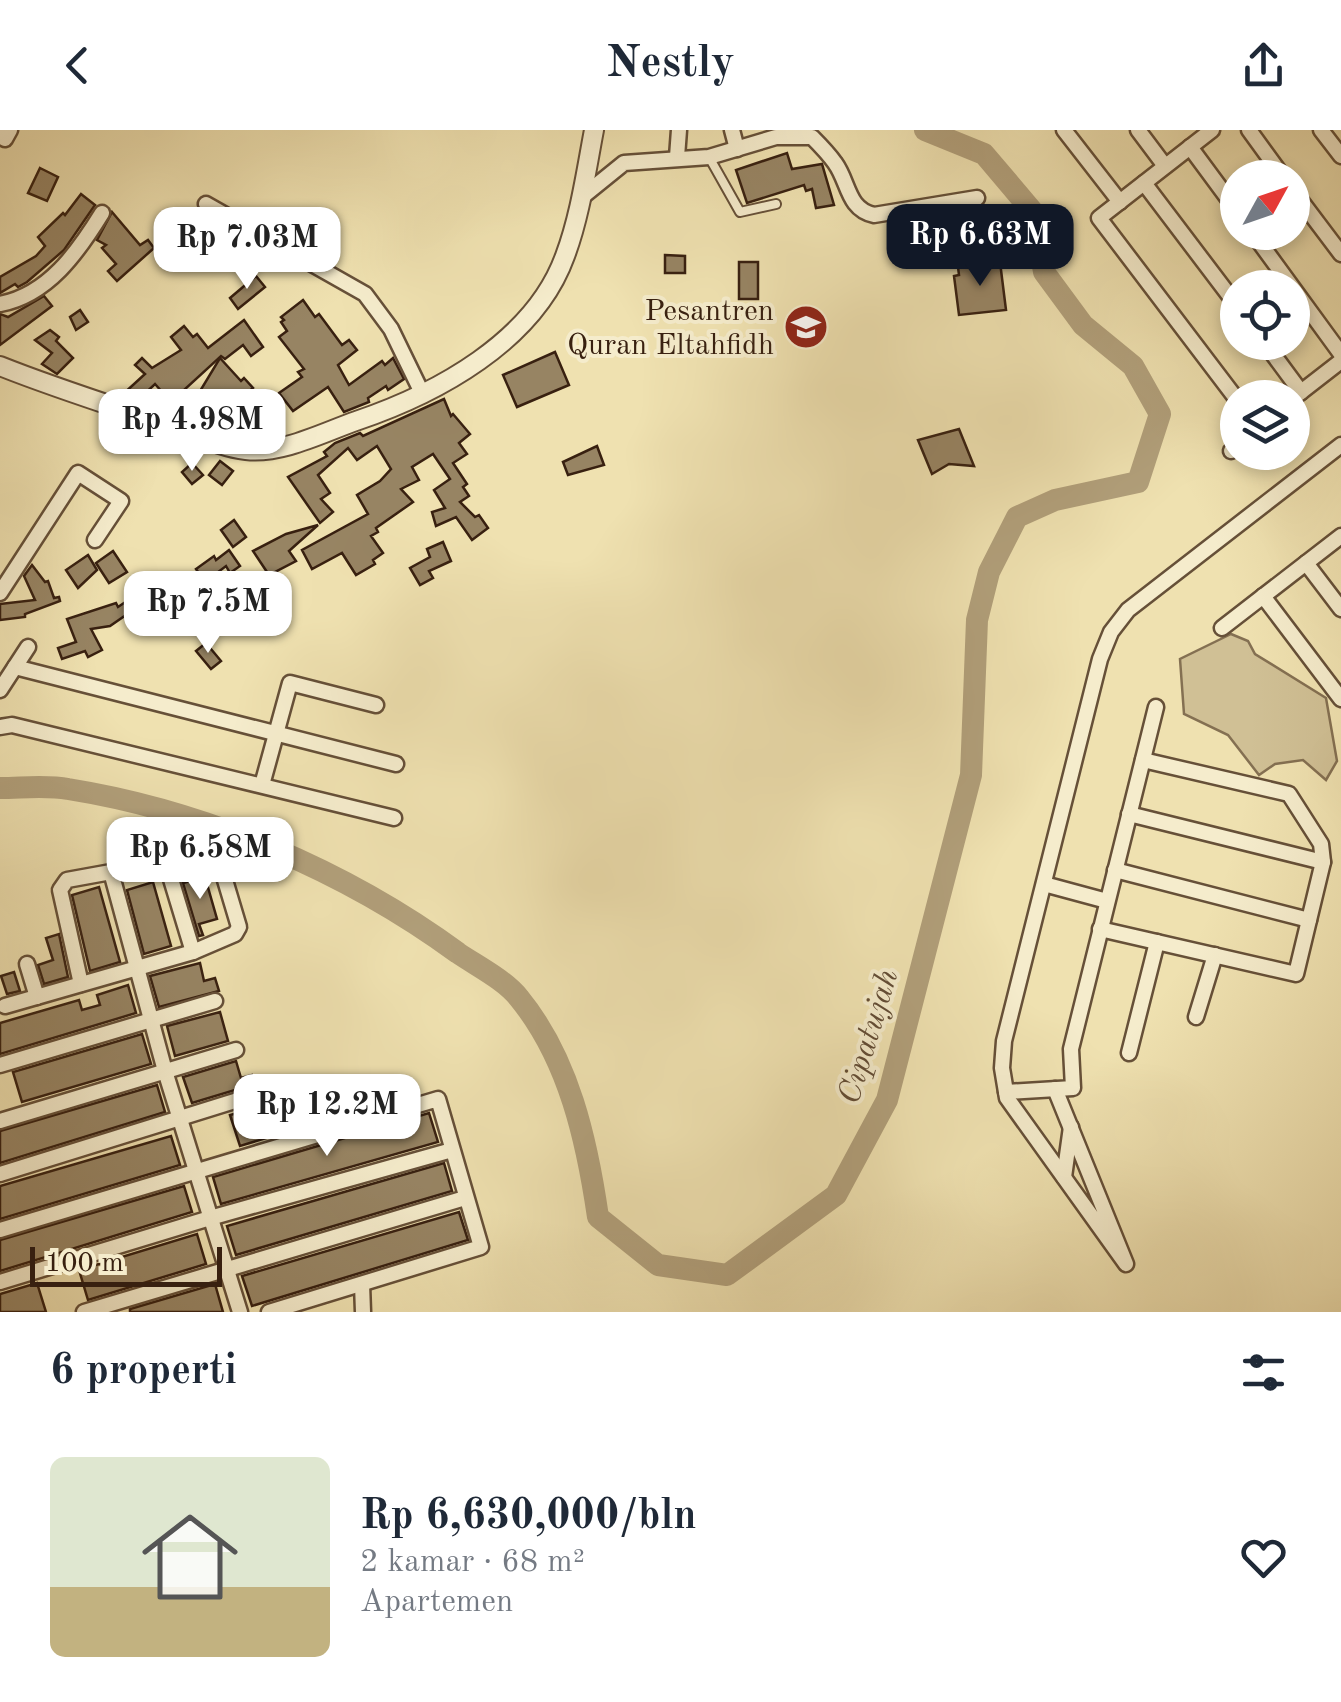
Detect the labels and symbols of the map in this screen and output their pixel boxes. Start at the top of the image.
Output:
north arrow [1220,160,1310,250]
pin: Rp 6.63M [877,204,1083,289]
pin: Rp 7.03M [144,207,350,292]
place label: Pesantren Quran Eltahfidh [567,297,774,361]
school or university icon: Pesantren Quran Eltahfidh [783,304,829,350]
pin: Rp 4.98M [89,389,295,474]
pin: Rp 7.5M [116,571,300,656]
pin: Rp 6.58M [97,817,303,902]
water label: Cipatujah [834,966,906,1108]
pin: Rp 12.2M [224,1074,430,1159]
scale bar [30,1242,222,1286]

